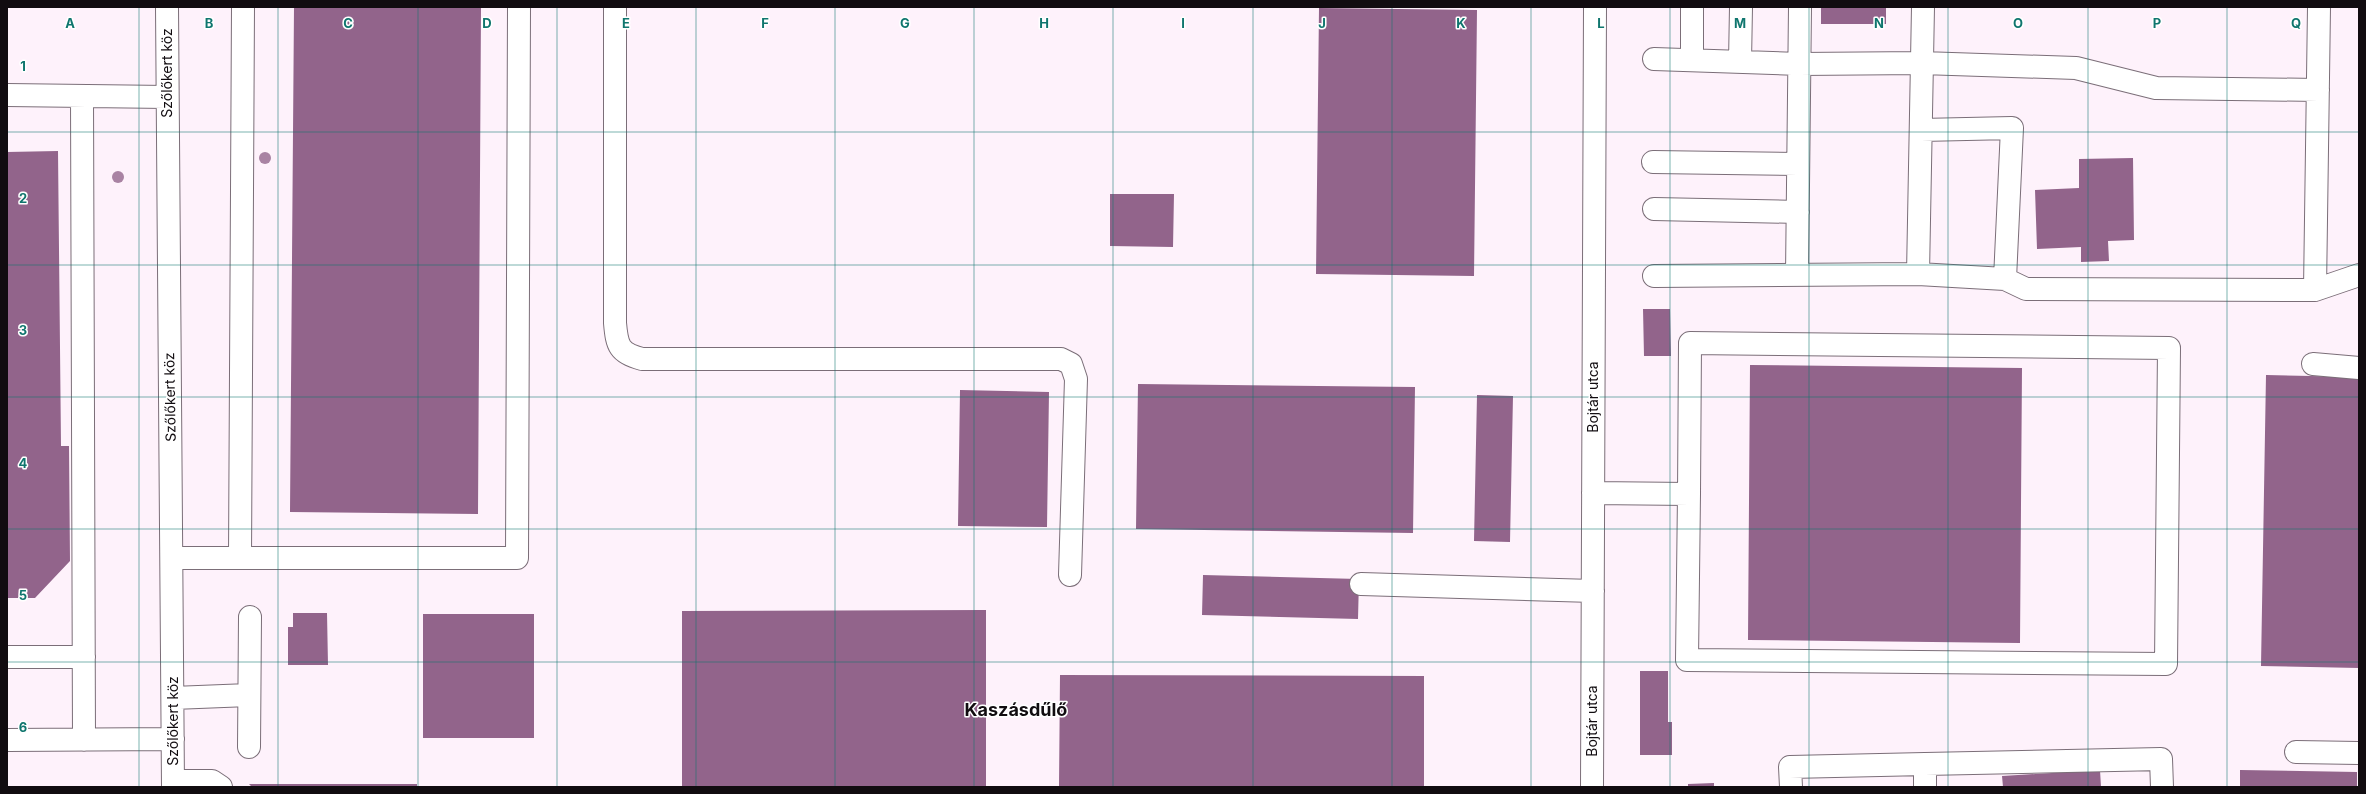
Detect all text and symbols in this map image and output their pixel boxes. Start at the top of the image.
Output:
text: A [65,15,75,31]
text: B [205,15,214,31]
text: C [343,15,353,31]
text: D [482,15,492,31]
text: E [622,15,630,31]
text: F [761,15,769,31]
text: G [900,15,910,31]
text: H [1039,15,1049,31]
text: I [1181,15,1185,31]
text: J [1318,15,1326,31]
text: K [1456,15,1466,31]
text: L [1597,15,1605,31]
text: M [1734,15,1746,31]
text: N [1874,15,1884,31]
text: O [2013,15,2023,31]
text: P [2153,15,2161,31]
text: Q [2291,15,2301,31]
street label: Szőlőkert köz [158,28,175,118]
text: 1 [20,58,26,74]
text: 2 [19,190,27,206]
text: 3 [19,322,27,338]
street label: Szőlőkert köz [160,352,179,442]
street label: Bojtár utca [1584,361,1601,433]
text: 4 [19,455,28,471]
text: 5 [19,587,27,603]
street label: Szőlőkert köz [164,676,181,766]
street label: Bojtár utca [1583,685,1600,757]
district label: Kaszásdűlő [965,699,1067,720]
text: 6 [19,719,27,735]

